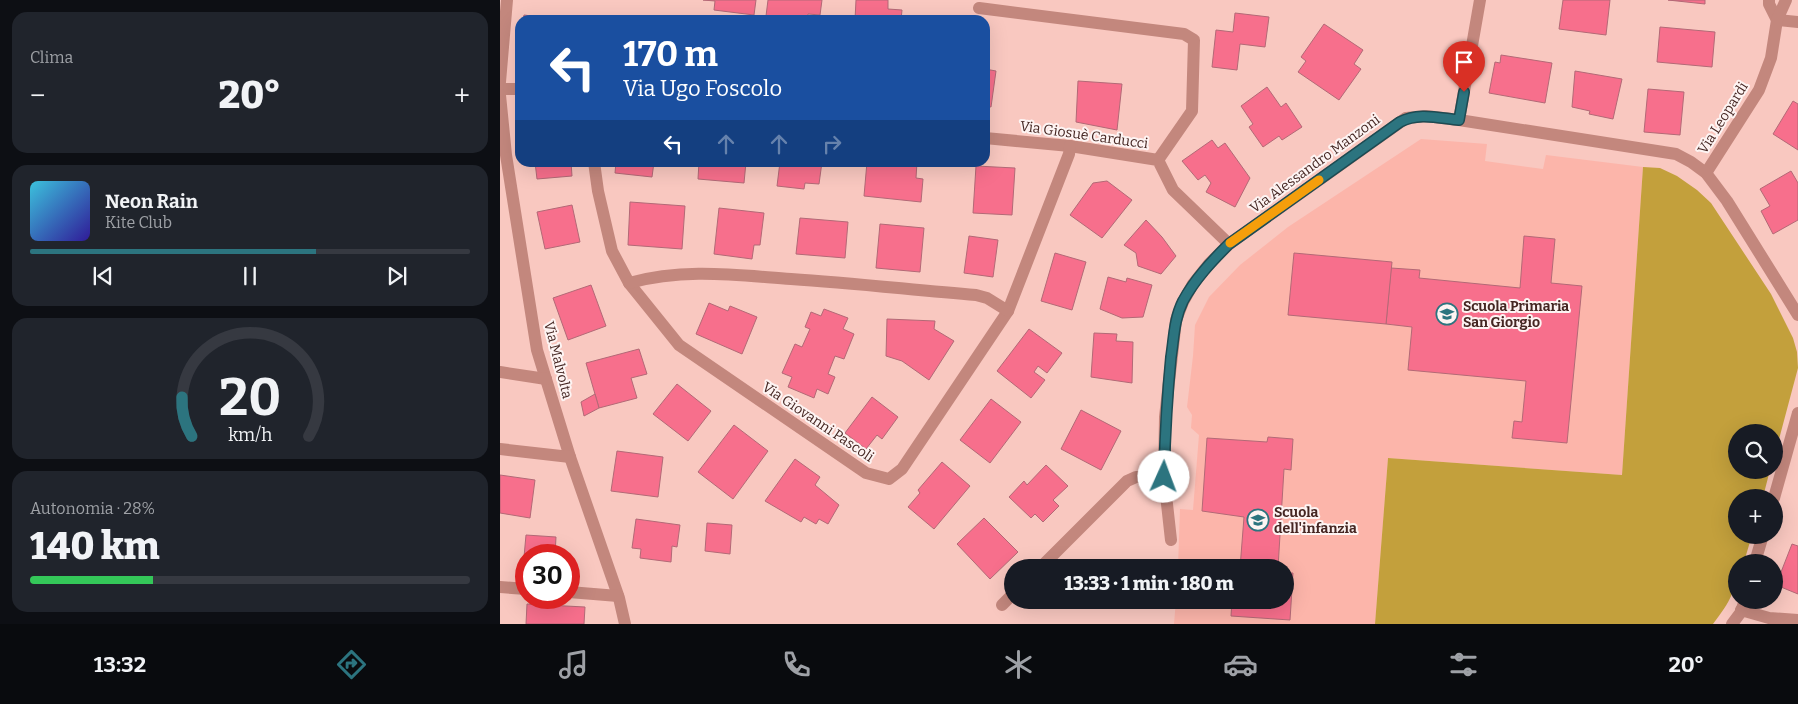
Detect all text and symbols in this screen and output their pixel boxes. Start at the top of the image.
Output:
text: 170 m [623,33,718,75]
icon: left [540,35,605,100]
pin [1443,41,1485,92]
text: Clima [30,48,73,67]
icon: arrive [1450,48,1478,76]
text: 20° [219,72,281,118]
text: Via Ugo Foscolo [623,75,782,102]
text: − [30,79,45,112]
text: + [454,79,470,112]
street label: Via Leopardi [1694,79,1752,157]
street label: Via Alessandro Manzoni [1247,111,1383,217]
street label: Via Giosuè Carducci [1019,118,1149,152]
icon: left [659,130,687,158]
icon: ahead [712,130,740,158]
icon: ahead [765,130,793,158]
icon: right [818,130,846,158]
text: Neon Rain [105,190,198,213]
text: Kite Club [105,213,172,232]
icon: previous [89,262,117,290]
icon: pause [236,262,264,290]
icon: next [383,262,411,290]
place label: Scuola Primaria San Giorgio [1463,298,1569,331]
school or university icon: Scuola Primaria San Giorgio [1435,302,1459,326]
street label: Via Malvolta [540,320,576,401]
text: 20 [219,366,281,429]
street label: Via Giovanni Pascoli [759,378,877,466]
text: km/h [228,424,272,446]
map controls [1728,424,1783,609]
button: search [1728,424,1783,479]
position arrow [1137,450,1189,502]
button: + [1728,489,1783,544]
text: Autonomia · 28% [30,499,155,518]
place label: Scuola dell'infanzia [1274,504,1357,537]
school or university icon: Scuola dell'infanzia [1246,508,1270,532]
text: 140 km [30,523,160,569]
speed limit sign: 30 [515,544,580,609]
button: − [1728,554,1783,609]
text: 13:33 · 1 min · 180 m [1064,572,1234,595]
icon: directions [334,647,369,682]
icon: music [556,647,591,682]
icon: phone [779,647,814,682]
icon: climate [1001,647,1036,682]
icon: car [1223,647,1258,682]
icon: filters [1446,647,1481,682]
text: 13:32 [94,651,146,678]
text: 20° [1668,651,1704,678]

